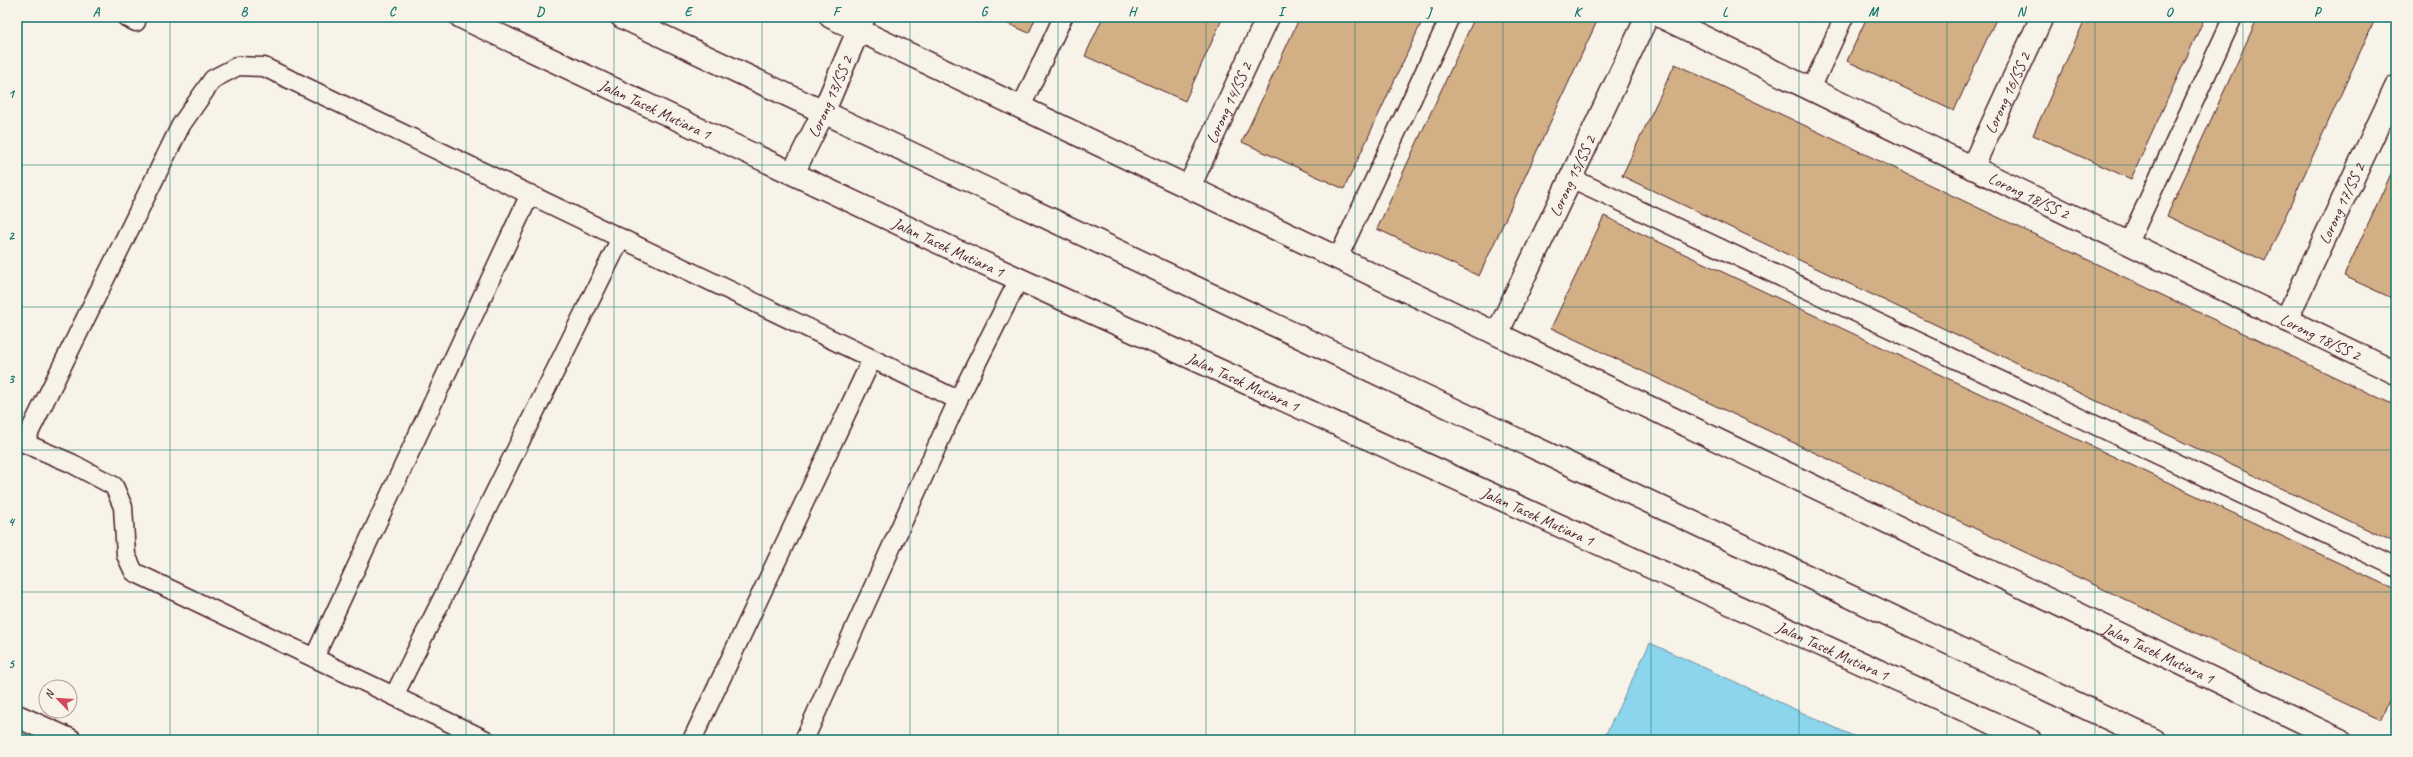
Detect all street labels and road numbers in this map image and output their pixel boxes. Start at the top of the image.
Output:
street label: Lorong 16/SS 2 [1980,48,2036,137]
street label: Lorong 13/SS 2 [804,51,858,141]
street label: Lorong 14/SS 2 [1202,58,1257,147]
street label: Jalan Tasek Mutiara 1 [595,74,715,145]
street label: Lorong 15/SS 2 [1545,131,1601,220]
street label: Lorong 17/SS 2 [2314,159,2370,247]
street label: Lorong 18/SS 2 [1985,168,2074,225]
street label: Jalan Tasek Mutiara 1 [888,213,1008,282]
street label: Lorong 18/SS 2 [2277,309,2365,366]
street label: Jalan Tasek Mutiara 1 [1183,348,1303,417]
street label: Jalan Tasek Mutiara 1 [1478,482,1597,551]
street label: Jalan Tasek Mutiara 1 [1773,617,1892,686]
street label: Jalan Tasek Mutiara 1 [2099,618,2218,689]

